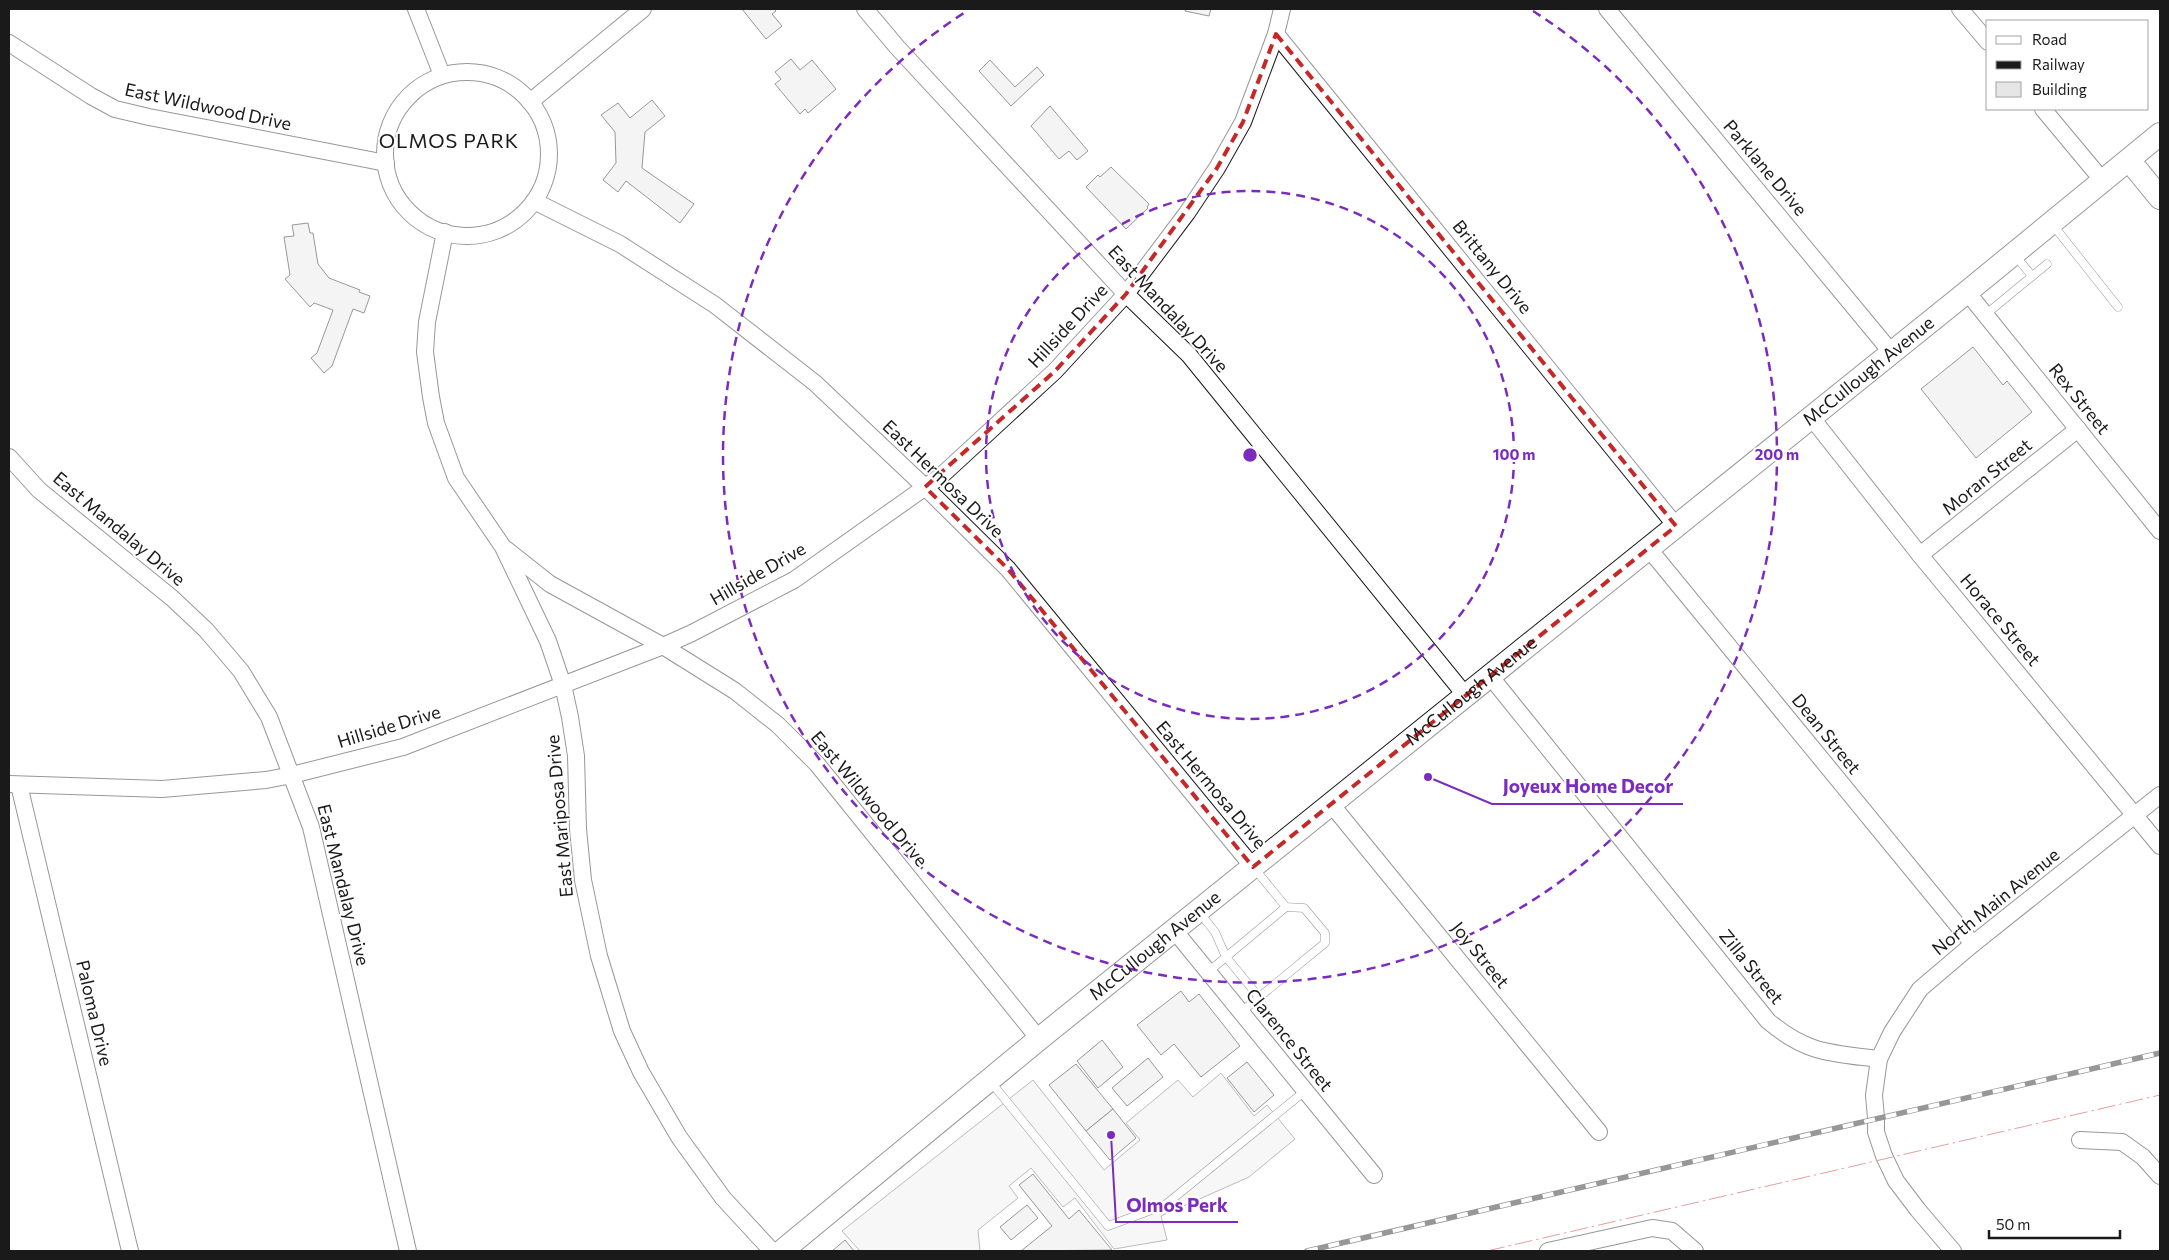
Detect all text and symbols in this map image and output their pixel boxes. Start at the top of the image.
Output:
legend [1986,20,2149,110]
text: Road [2032,30,2067,48]
text: Railway [2032,55,2085,73]
street label: East Wildwood Drive [123,78,294,134]
text: Building [2032,80,2087,98]
street label: Parklane Drive [1719,115,1812,220]
district label: OLMOS PARK [379,128,519,152]
street label: Brittany Drive [1448,215,1537,318]
street label: East Mandalay Drive [1104,240,1233,376]
street label: Hillside Drive [1023,279,1112,372]
street label: McCullough Avenue [1798,311,1938,430]
street label: Rex Street [2045,358,2115,438]
street label: East Hermosa Drive [878,415,1009,542]
street label: Moran Street [1937,433,2036,519]
text: 100 m [1493,445,1535,463]
text: 200 m [1755,445,1799,463]
centre of rings [1241,446,1259,464]
street label: East Mandalay Drive [49,467,190,590]
street label: Hillside Drive [706,537,809,609]
street label: Horace Street [1956,569,2046,670]
street label: McCullough Avenue [1401,631,1541,750]
street label: Dean Street [1788,689,1866,778]
street label: Hillside Drive [334,700,443,752]
street label: East Hermosa Drive [1152,716,1272,853]
street label: East Wildwood Drive [807,726,933,871]
street label: East Mariposa Drive [541,734,577,898]
callout: Joyeux Home Decor [1492,770,1683,804]
text: Joyeux Home Decor [1503,774,1673,797]
street label: East Mandalay Drive [313,802,375,968]
street label: North Main Avenue [1927,843,2064,959]
street label: McCullough Avenue [1084,886,1224,1004]
street label: Joy Street [1447,917,1514,992]
street label: Zilla Street [1715,925,1789,1008]
street label: Paloma Drive [72,958,118,1068]
street label: Clarence Street [1242,984,1338,1095]
callout: Olmos Perk [1116,1188,1238,1222]
text: Olmos Perk [1126,1193,1228,1216]
scale bar [1989,1208,2120,1240]
text: 50 m [1996,1215,2030,1233]

